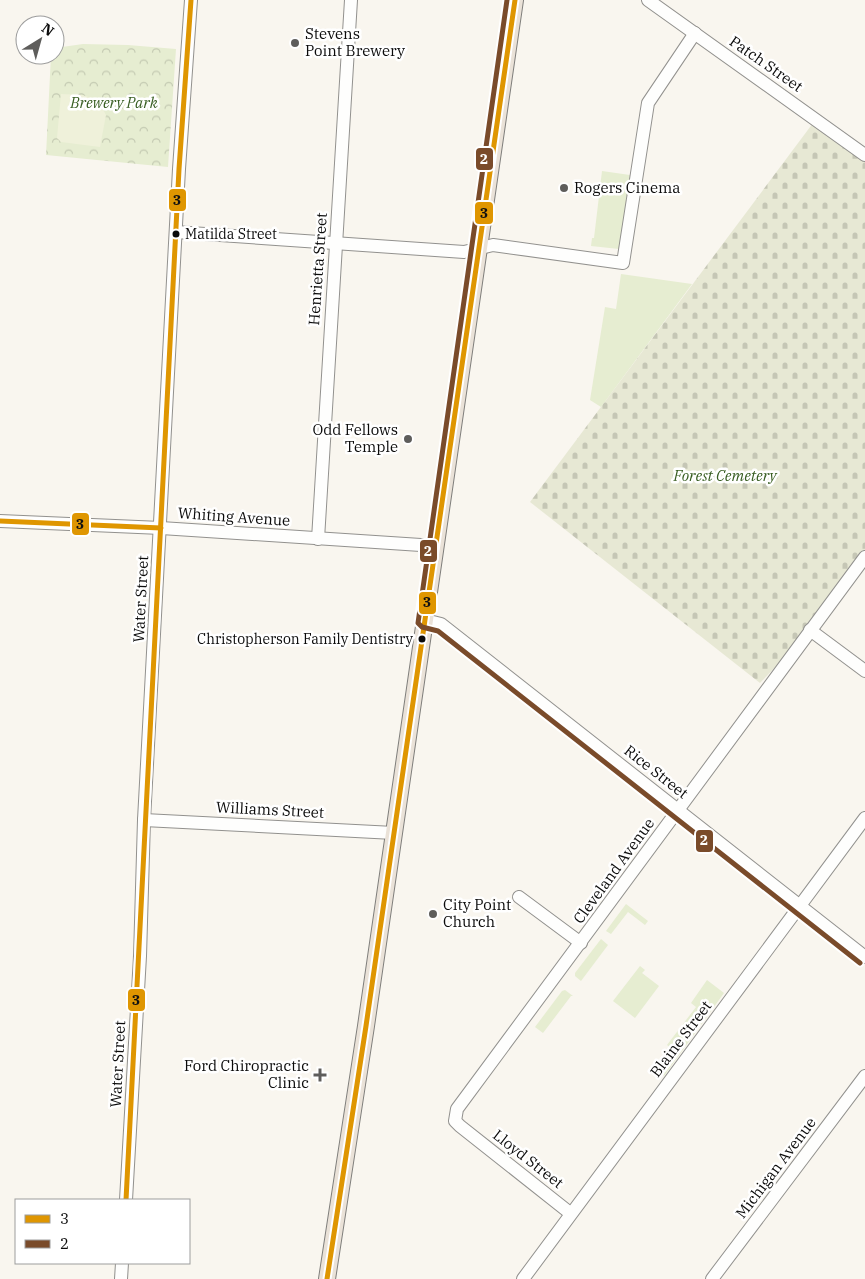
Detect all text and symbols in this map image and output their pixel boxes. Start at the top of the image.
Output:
north arrow [15,15,65,65]
text: N [38,19,58,40]
place label: Stevens Point Brewery [305,24,405,60]
street label: Patch Street [726,31,807,96]
marker: Stevens Point Brewery [289,37,301,49]
park label: Brewery Park [69,93,158,112]
line badge: 2 [475,147,494,171]
text: 2 [480,150,488,168]
place label: Rogers Cinema [574,178,680,197]
marker: Rogers Cinema [558,182,570,194]
line badge: 3 [168,188,187,212]
text: 3 [173,191,181,209]
line badge: 3 [474,201,494,225]
text: 3 [480,204,488,222]
street label: Henrietta Street [304,212,331,326]
place label: Matilda Street [185,225,277,243]
marker: Matilda Street [171,229,181,239]
place label: Odd Fellows Temple [312,420,398,456]
marker: Odd Fellows Temple [402,433,414,445]
park label: Forest Cemetery [673,466,778,485]
street label: Whiting Avenue [177,503,291,530]
line badge: 3 [71,512,90,536]
text: 3 [76,515,84,533]
line badge: 2 [419,539,438,563]
text: 2 [424,542,432,560]
street label: Water Street [129,555,152,643]
line badge: 3 [418,591,437,615]
text: 3 [423,593,431,611]
place label: Christopherson Family Dentistry [197,630,414,648]
marker: Christopherson Family Dentistry [417,634,427,644]
street label: Rice Street [620,741,692,803]
street label: Williams Street [216,797,325,822]
street label: Cleveland Avenue [569,814,658,927]
line badge: 2 [695,829,714,853]
text: 2 [700,831,708,849]
place label: City Point Church [443,895,511,931]
marker: City Point Church [427,908,439,920]
line badge: 3 [127,988,146,1012]
text: 3 [132,991,140,1009]
street label: Blaine Street [646,997,715,1081]
street label: Water Street [106,1020,129,1108]
place label: Ford Chiropractic Clinic [184,1056,309,1092]
marker: Ford Chiropractic Clinic [313,1068,327,1082]
street label: Michigan Avenue [731,1113,820,1222]
street label: Lloyd Street [489,1125,567,1192]
legend [15,1199,190,1264]
text: 3 [60,1209,69,1228]
text: 2 [60,1234,69,1253]

